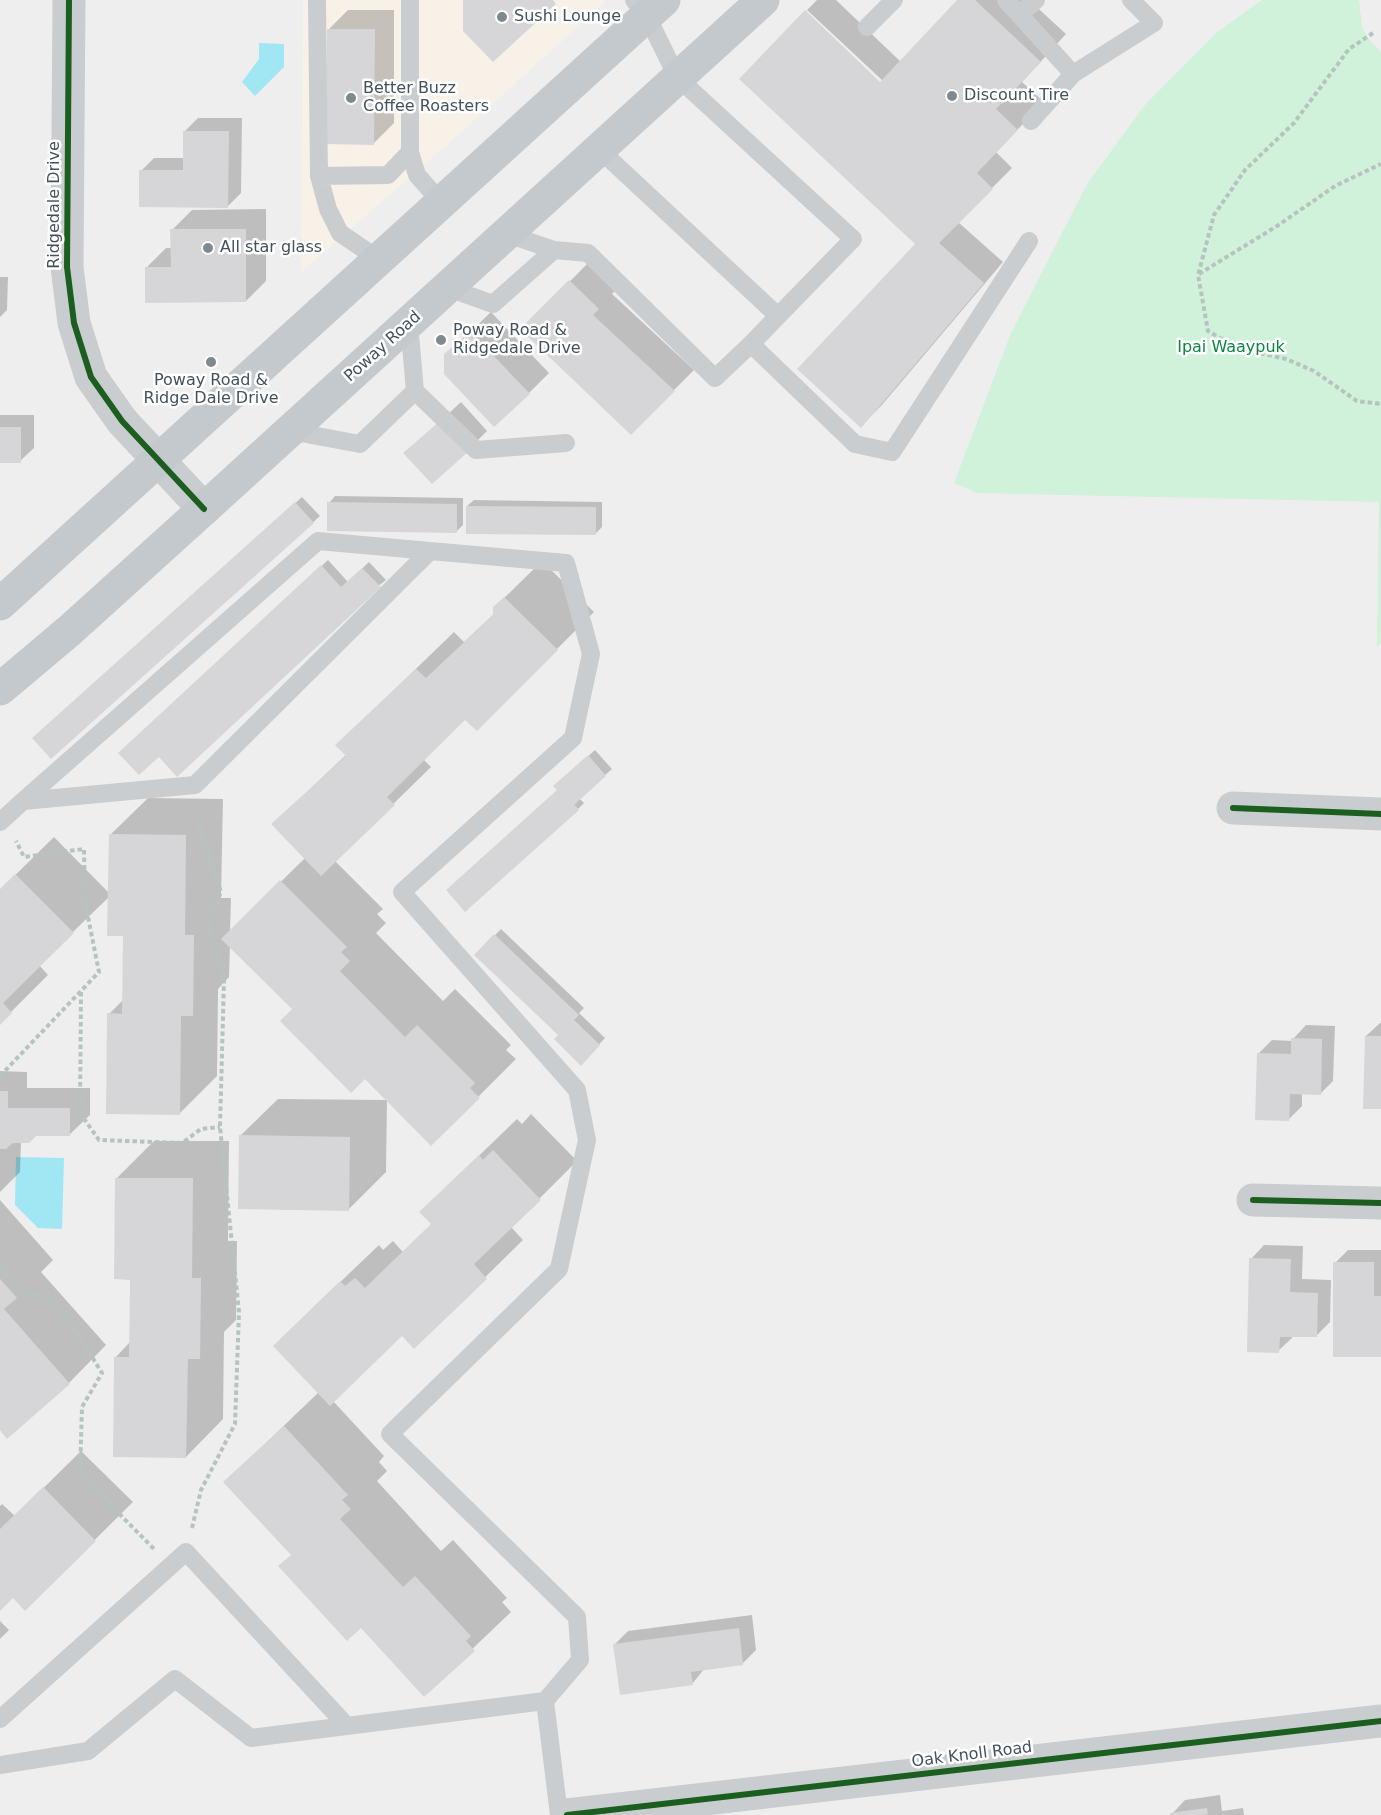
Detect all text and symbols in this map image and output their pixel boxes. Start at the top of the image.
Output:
place label: Sushi Lounge [514,7,621,27]
marker: Sushi Lounge [495,10,509,24]
place label: Better Buzz Coffee Roasters [363,79,489,117]
place label: Discount Tire [964,86,1069,106]
marker: Discount Tire [945,89,959,103]
marker: Better Buzz Coffee Roasters [344,91,358,105]
street label: Ridgedale Drive [45,141,65,269]
place label: All star glass [220,238,322,258]
marker: All star glass [201,241,215,255]
street label: Poway Road [341,308,425,386]
place label: Poway Road & Ridgedale Drive [453,321,581,359]
marker: Poway Road & Ridgedale Drive [434,333,448,347]
park label: Ipai Waaypuk [1177,338,1285,358]
marker: Poway Road & Ridge Dale Drive [204,355,218,369]
place label: Poway Road & Ridge Dale Drive [144,371,278,409]
street label: Oak Knoll Road [911,1738,1033,1772]

